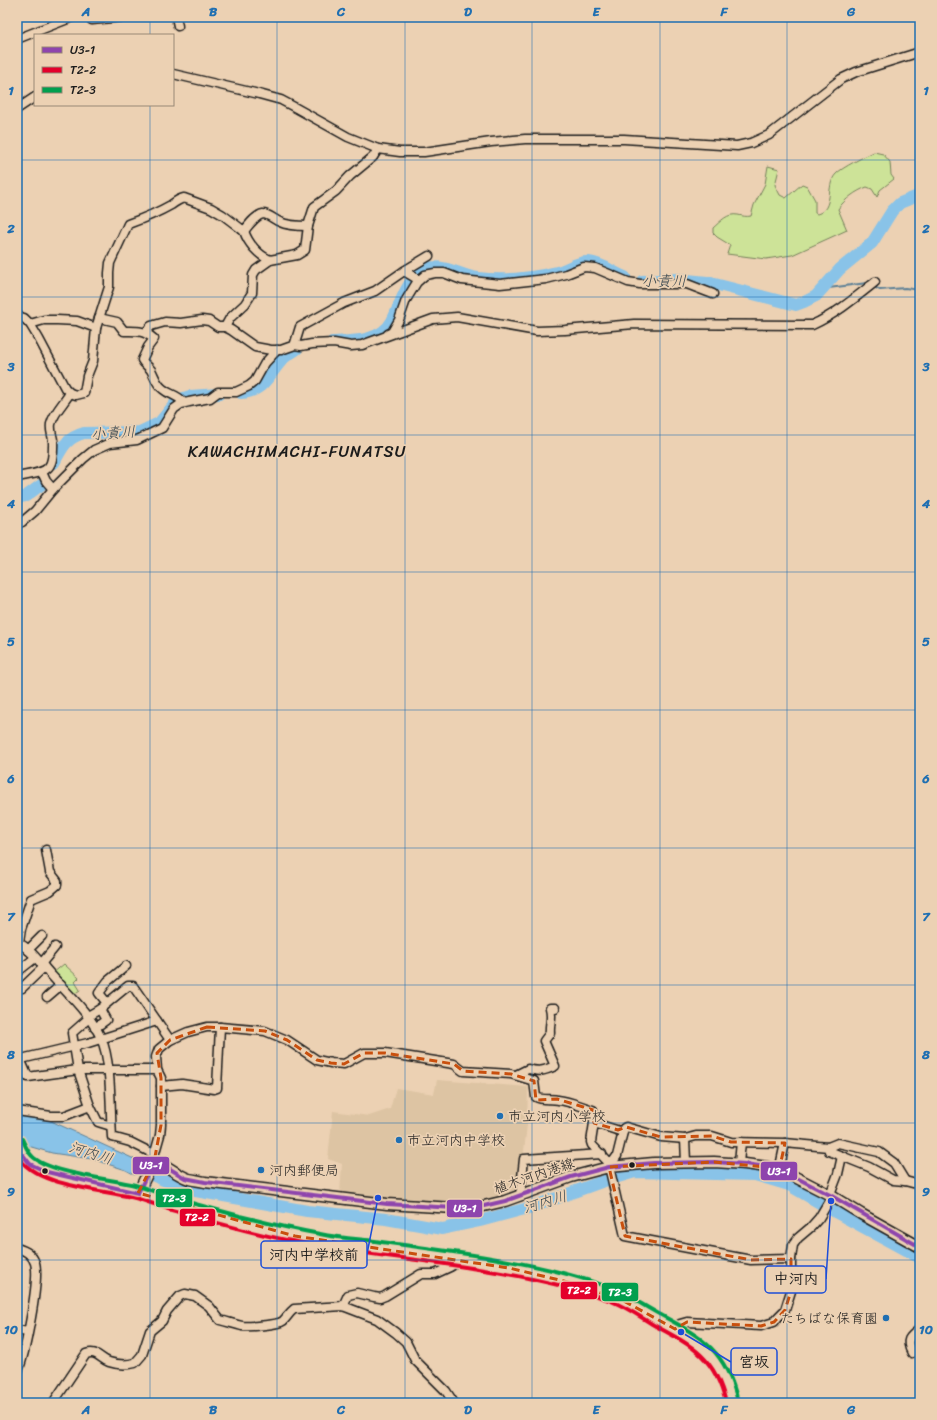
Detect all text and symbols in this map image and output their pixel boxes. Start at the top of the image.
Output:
text: A [81,0,90,23]
text: B [209,0,218,23]
text: C [336,0,346,23]
text: D [464,0,472,23]
text: E [592,0,601,23]
text: F [719,0,728,23]
text: G [846,0,856,23]
legend [34,34,174,106]
text: U3-1 [70,39,95,61]
text: T2-2 [70,59,96,81]
text: 1 [8,79,14,102]
text: T2-3 [70,79,96,101]
text: 1 [923,79,929,102]
text: 2 [6,217,15,240]
text: 2 [921,217,930,240]
water label: 小責川 [641,268,687,294]
text: 3 [6,355,15,378]
text: 3 [921,355,930,378]
water label: 小責川 [90,418,136,448]
district label: KAWACHIMACHI-FUNATSU [188,437,406,466]
text: 4 [6,492,16,515]
text: 4 [921,492,931,515]
text: 5 [7,630,15,653]
text: 5 [922,630,930,653]
text: 6 [6,767,15,790]
text: 6 [921,767,930,790]
text: 7 [7,905,16,928]
text: 7 [922,905,931,928]
text: 8 [6,1043,15,1066]
text: 8 [921,1043,930,1066]
place label: 市立河内小学校 [508,1104,606,1129]
marker: 市立河内小学校 [495,1111,505,1121]
place label: 市立河内中学校 [407,1128,505,1153]
water label: 河内川 [66,1134,116,1172]
marker: 市立河内中学校 [394,1135,404,1145]
street label: 植木河内港線 [490,1151,578,1201]
line badge: U3-1 [132,1156,170,1175]
text: U3-1 [139,1156,163,1175]
place label: 河内郵便局 [269,1158,339,1183]
unlabelled marker [627,1160,637,1170]
line badge: U3-1 [760,1161,798,1181]
text: U3-1 [767,1162,791,1181]
marker: 河内郵便局 [256,1165,266,1175]
unlabelled marker [40,1166,50,1176]
text: 9 [7,1180,15,1203]
text: 9 [922,1180,930,1203]
water label: 河内川 [520,1183,570,1221]
line badge: T2-3 [155,1188,193,1208]
text: T2-3 [162,1189,187,1208]
line badge: U3-1 [446,1199,483,1218]
text: U3-1 [453,1199,477,1218]
line badge: T2-2 [179,1208,216,1227]
text: T2-2 [185,1208,210,1227]
callout: 河内中学校前 [261,1241,367,1268]
text: 河内中学校前 [269,1242,359,1268]
callout: 中河内 [765,1266,826,1293]
text: 中河内 [773,1266,819,1292]
line badge: T2-2 [560,1281,598,1300]
text: T2-2 [567,1281,592,1300]
line badge: T2-3 [601,1282,639,1302]
text: T2-3 [608,1283,633,1302]
place label: たちばな保育園 [780,1306,878,1331]
marker: たちばな保育園 [881,1313,891,1323]
text: 10 [4,1318,18,1341]
text: 10 [919,1318,933,1341]
callout: 宮坂 [731,1348,777,1375]
text: 宮坂 [739,1349,769,1375]
text: A [81,1398,90,1420]
text: B [209,1398,218,1420]
text: C [336,1398,346,1420]
text: D [464,1398,472,1420]
text: E [592,1398,601,1420]
text: F [719,1398,728,1420]
text: G [846,1398,856,1420]

